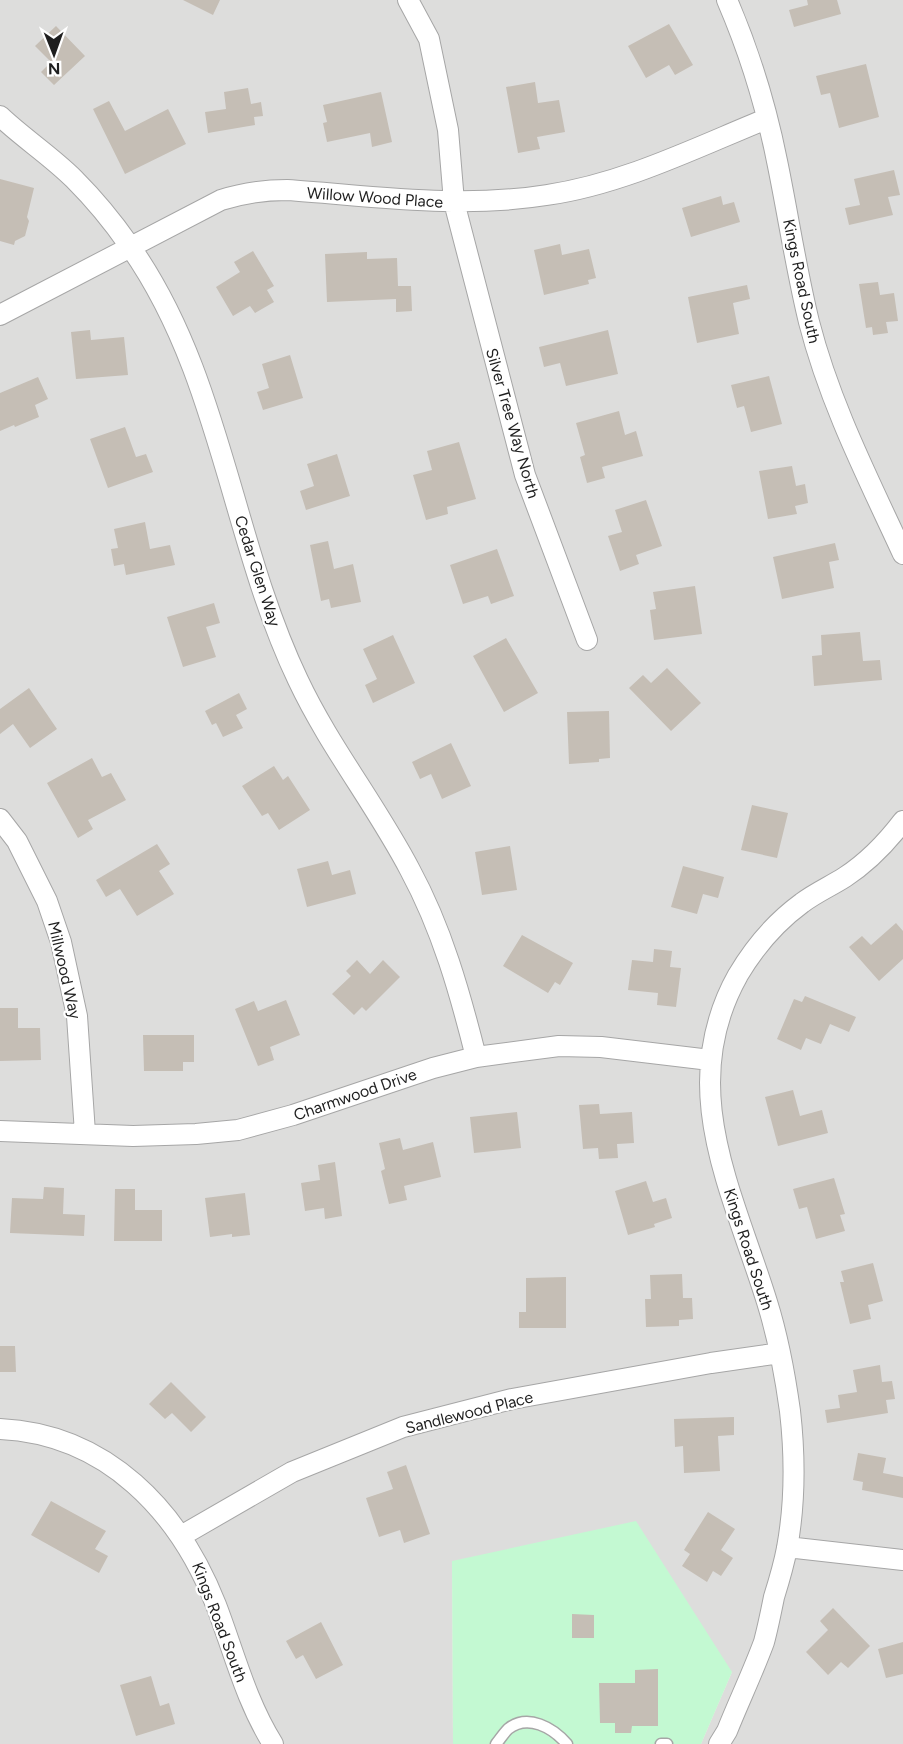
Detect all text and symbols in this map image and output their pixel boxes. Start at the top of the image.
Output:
north arrow [24,24,84,84]
text: N [48,59,61,78]
street label: Willow Wood Place [306,183,444,212]
street label: Kings Road South [779,217,824,345]
street label: Silver Tree Way North [482,346,543,500]
street label: Cedar Glen Way [231,513,285,630]
street label: Millwood Way [44,919,85,1021]
street label: Charmwood Drive [291,1064,419,1124]
street label: Kings Road South [720,1186,777,1313]
street label: Sandlewood Place [403,1387,535,1438]
street label: Kings Road South [188,1559,251,1685]

